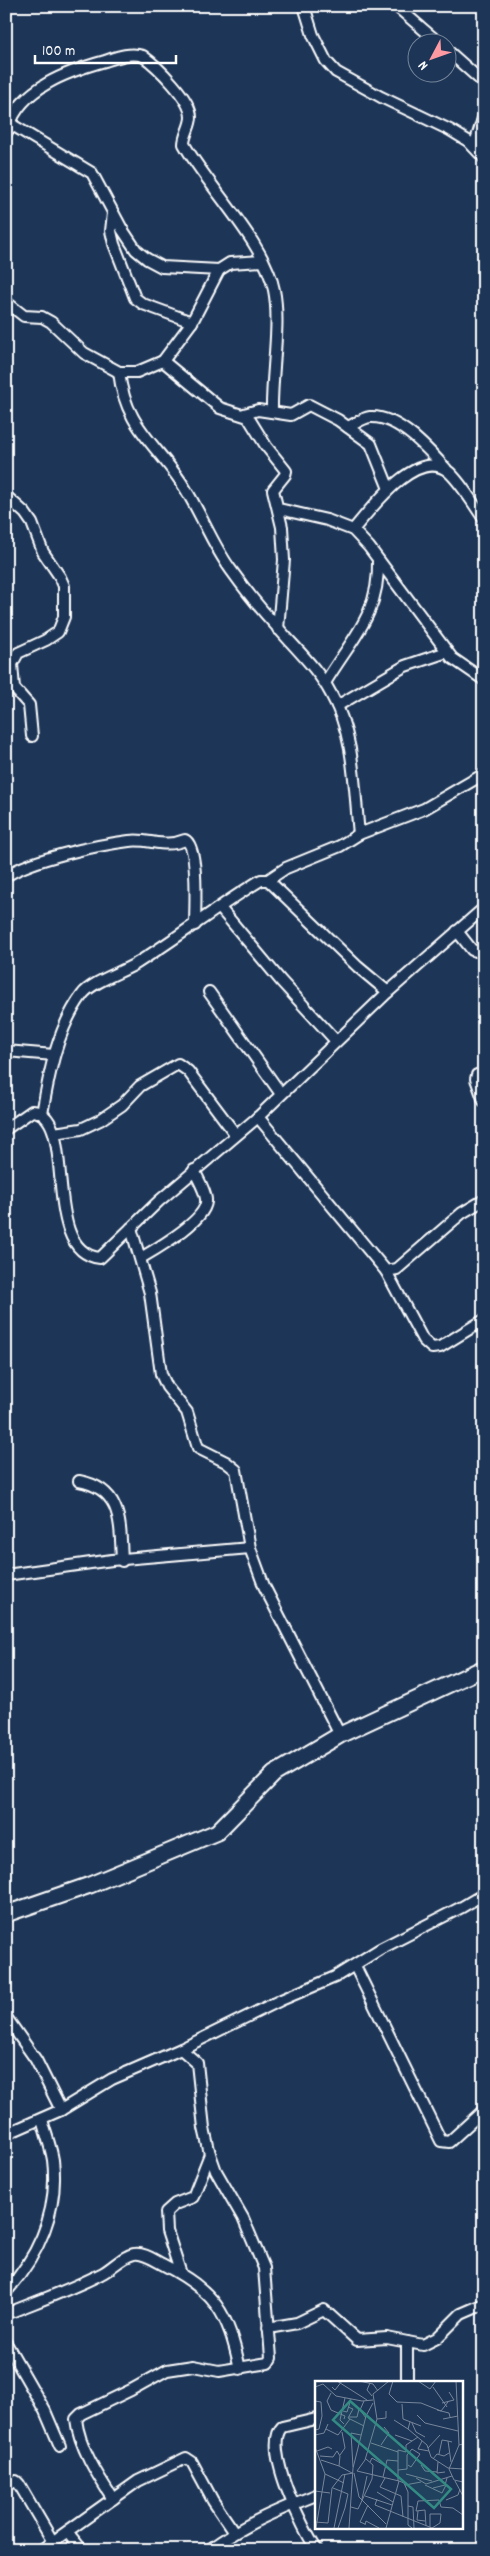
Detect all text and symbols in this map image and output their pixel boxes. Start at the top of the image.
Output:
scale bar [35,32,176,64]
north arrow [408,32,458,82]
text: 100 m [42,41,75,63]
text: N [414,56,434,74]
inset map [315,2381,462,2528]

